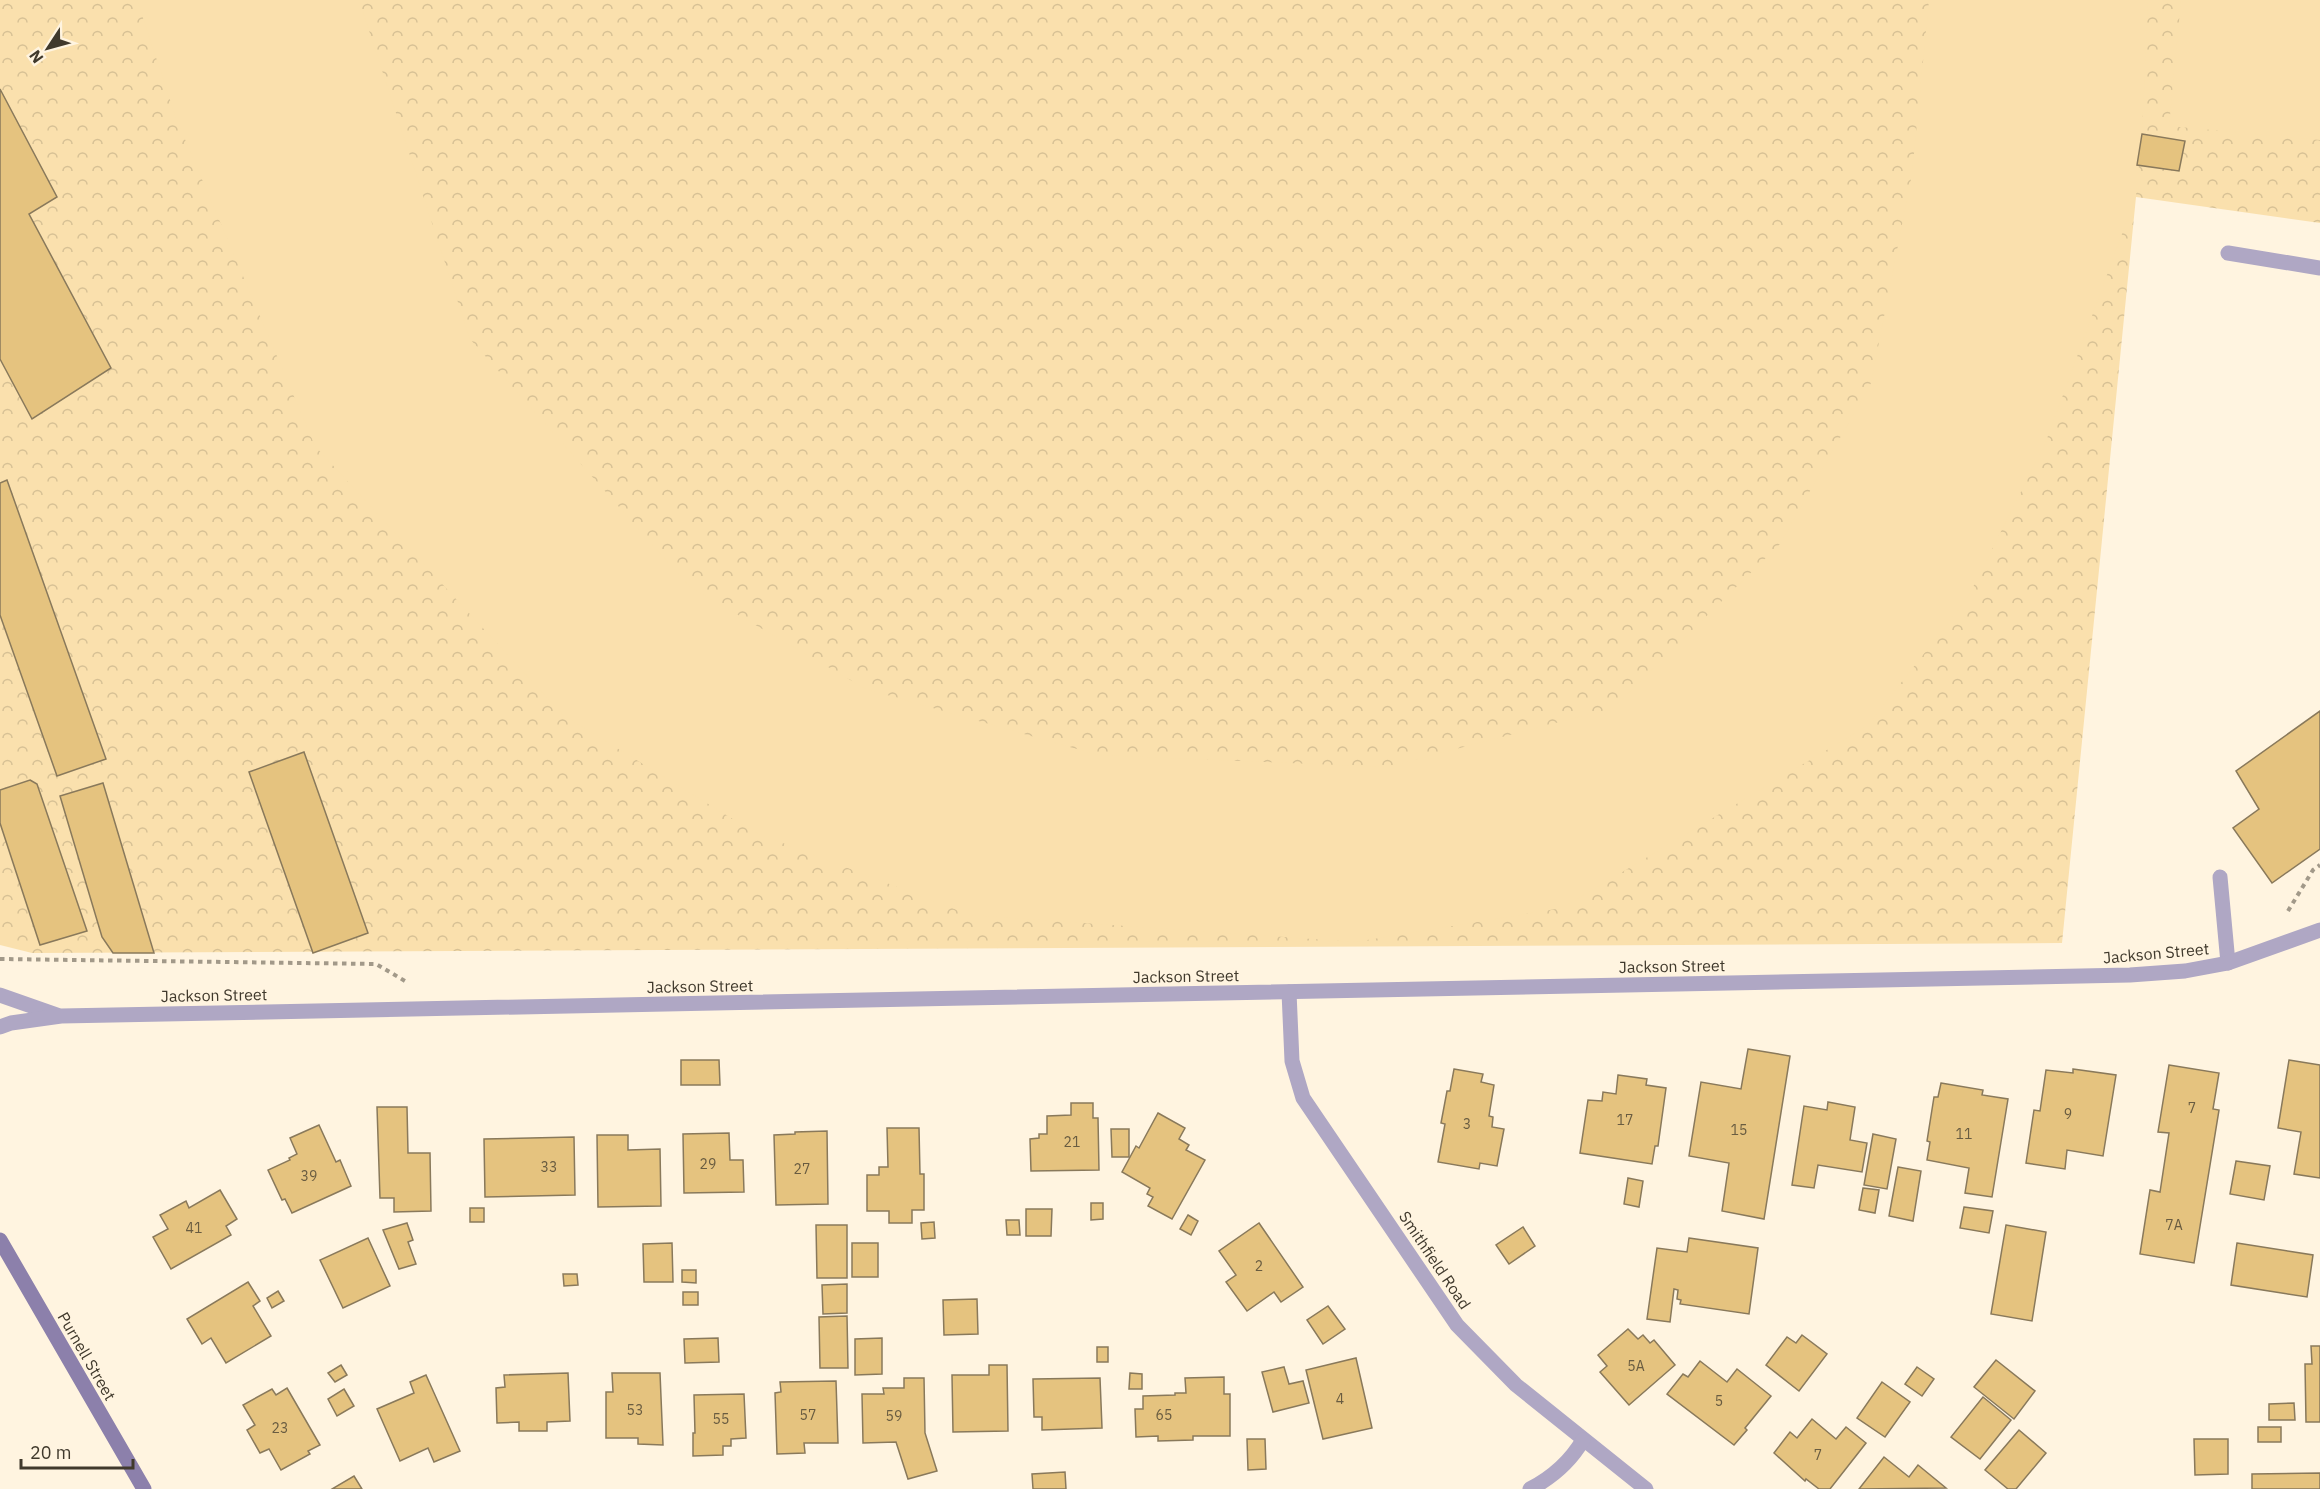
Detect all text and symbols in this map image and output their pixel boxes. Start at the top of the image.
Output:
north arrow [18,18,78,78]
text: N [24,46,47,67]
street label: Jackson Street [2102,938,2210,968]
street label: Jackson Street [1619,955,1725,977]
street label: Jackson Street [1133,965,1239,987]
street label: Jackson Street [647,975,753,997]
street label: Jackson Street [161,984,267,1006]
house number: 7 [2188,1099,2196,1117]
house number: 9 [2064,1105,2072,1123]
house number: 17 [1617,1111,1633,1129]
house number: 3 [1463,1115,1471,1133]
house number: 15 [1731,1121,1747,1139]
house number: 11 [1956,1125,1972,1143]
house number: 21 [1064,1133,1080,1151]
house number: 29 [700,1155,716,1173]
house number: 33 [541,1158,557,1176]
house number: 27 [794,1160,810,1178]
house number: 39 [301,1167,317,1185]
street label: Smithfield Road [1395,1207,1475,1313]
house number: 7A [2165,1216,2183,1234]
house number: 41 [186,1219,202,1237]
house number: 2 [1255,1257,1263,1275]
street label: Purnell Street [54,1308,120,1404]
house number: 5A [1627,1357,1645,1375]
house number: 4 [1336,1390,1344,1408]
house number: 5 [1715,1392,1723,1410]
house number: 53 [627,1401,643,1419]
house number: 57 [800,1406,816,1424]
house number: 65 [1156,1406,1172,1424]
house number: 59 [886,1407,902,1425]
house number: 55 [713,1410,729,1428]
house number: 23 [272,1419,288,1437]
scale bar [21,1432,134,1470]
text: 20 m [30,1441,72,1464]
house number: 7 [1814,1446,1822,1464]

